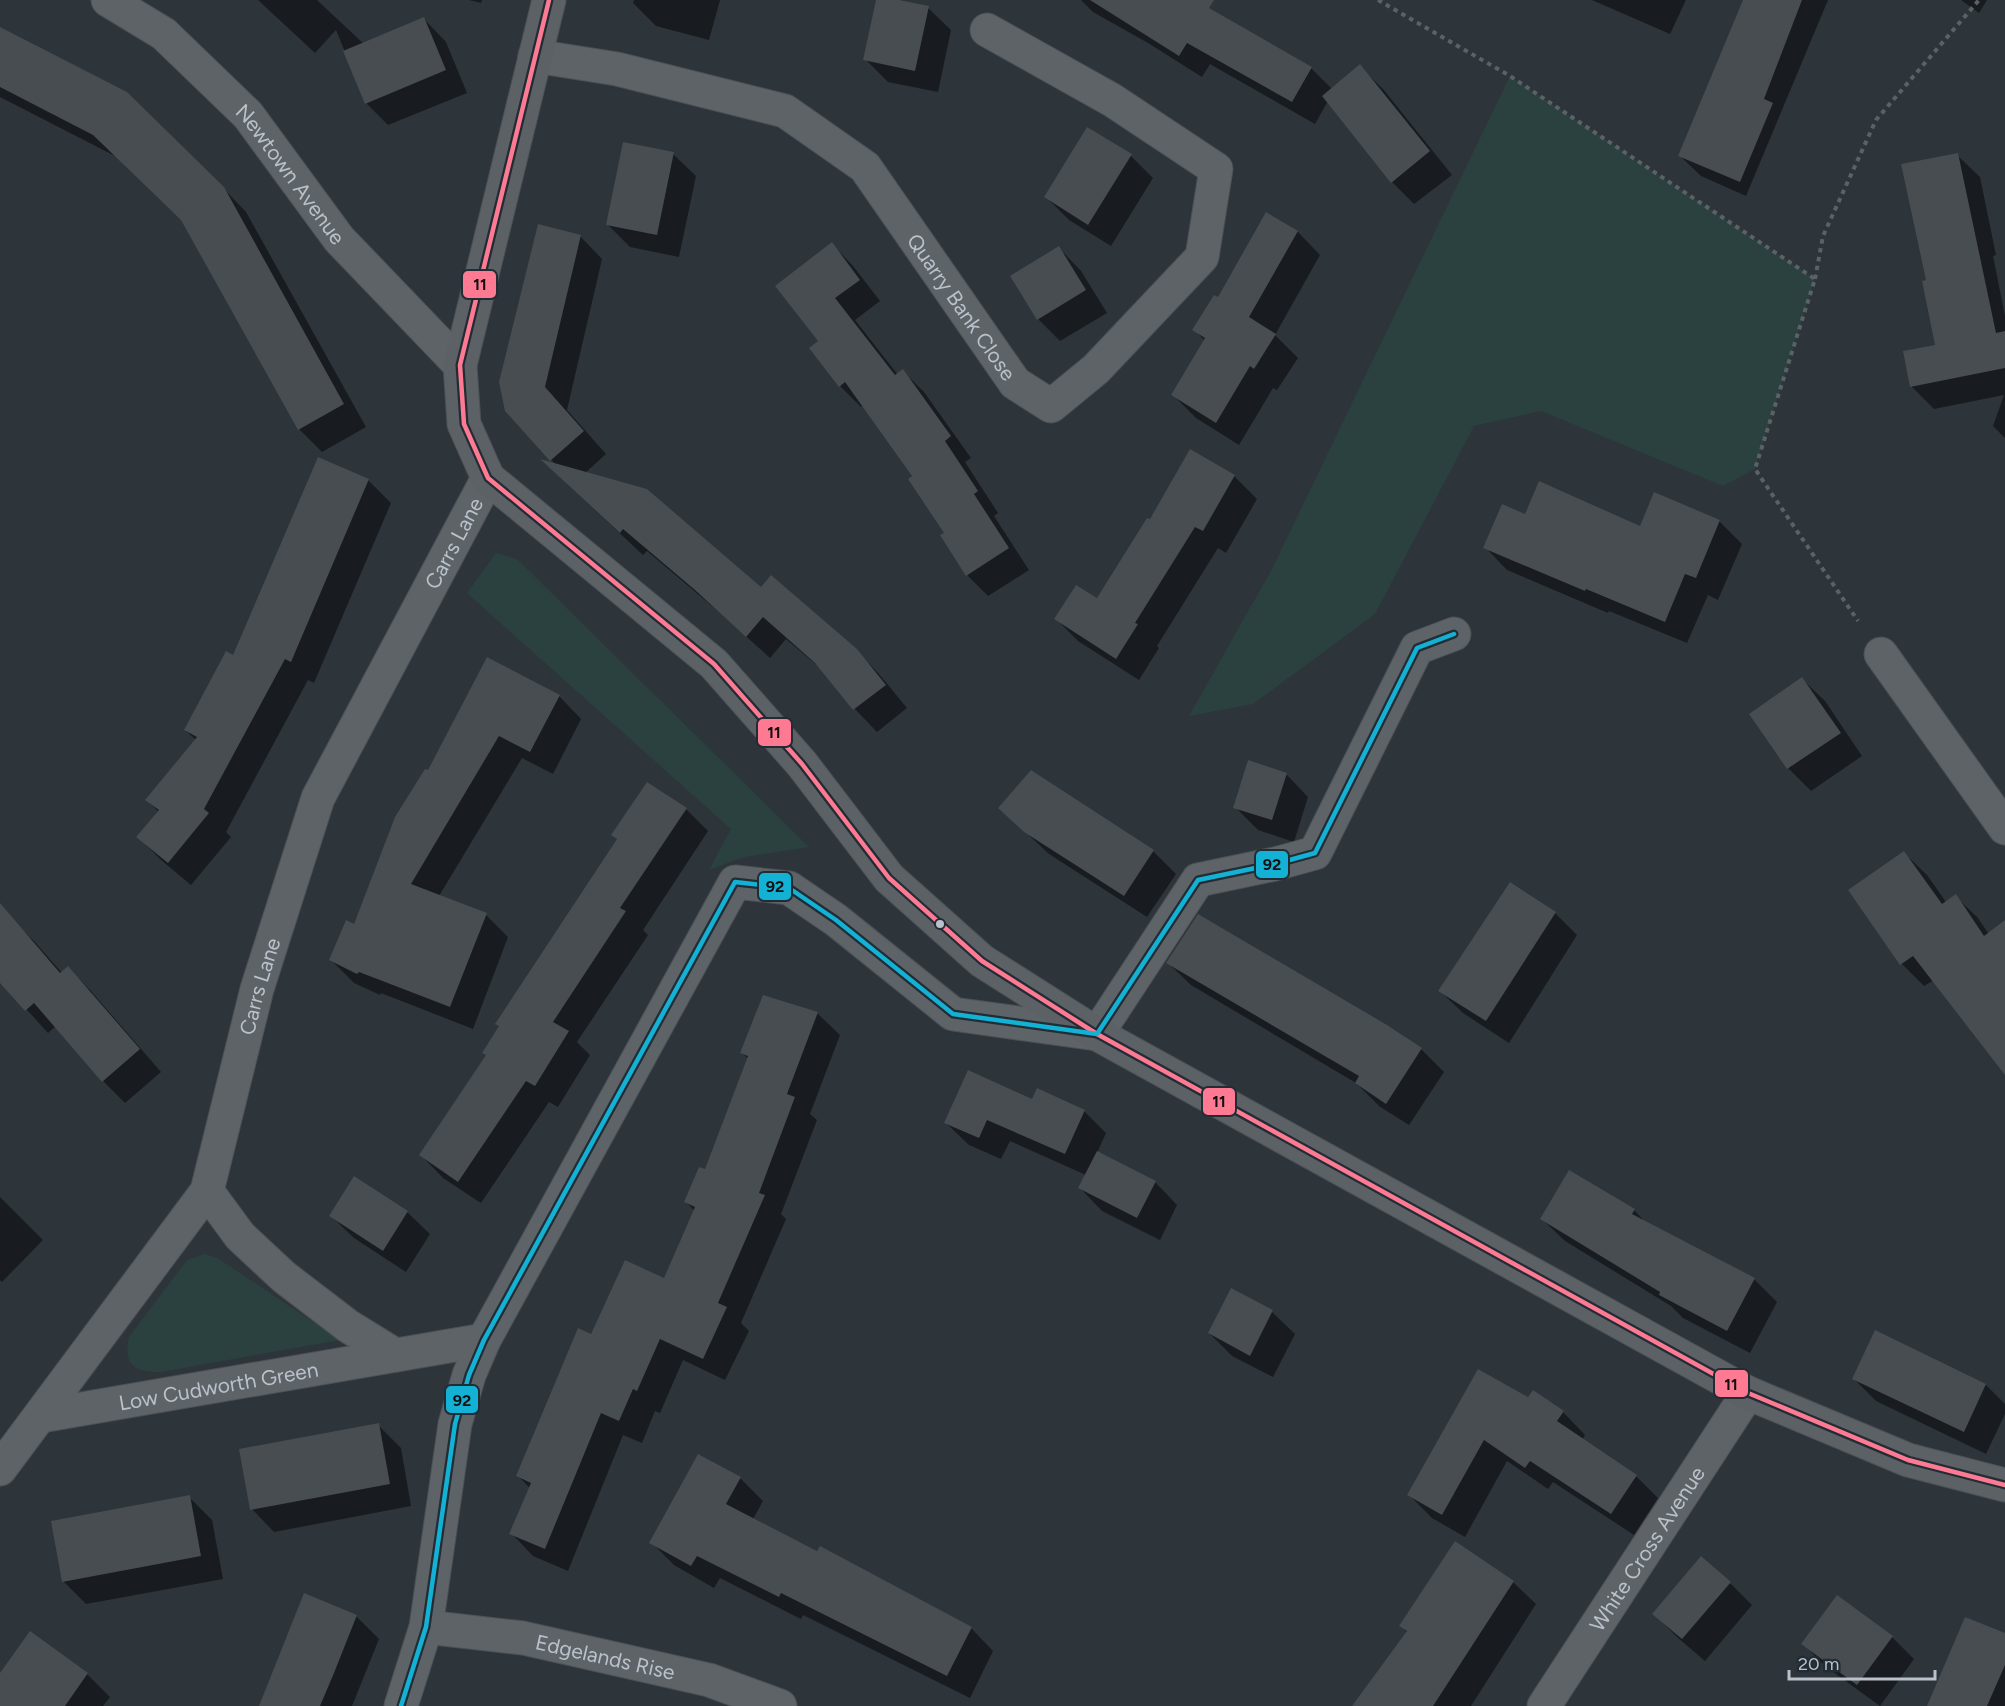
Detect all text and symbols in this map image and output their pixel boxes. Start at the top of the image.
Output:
street label: Newtown Avenue [231,98,351,249]
street label: Quarry Bank Close [902,229,1022,385]
line badge: 11 [462,270,497,299]
text: 11 [473,275,487,294]
street label: Carrs Lane [419,493,488,593]
line badge: 11 [757,718,792,747]
text: 11 [767,723,781,742]
line badge: 92 [1255,850,1289,879]
text: 92 [1263,855,1281,874]
line badge: 92 [758,872,792,901]
text: 92 [766,877,784,896]
unlabelled marker [934,918,946,930]
street label: Carrs Lane [234,934,285,1037]
line badge: 11 [1202,1087,1236,1116]
text: 11 [1212,1092,1226,1111]
street label: Low Cudworth Green [117,1356,320,1415]
line badge: 11 [1714,1369,1749,1398]
text: 11 [1724,1375,1738,1394]
line badge: 92 [445,1385,479,1414]
text: 92 [453,1391,471,1410]
street label: White Cross Avenue [1584,1461,1709,1636]
street label: Edgelands Rise [533,1629,677,1684]
scale bar [1789,1643,1934,1681]
text: 20 m [1798,1653,1839,1675]

